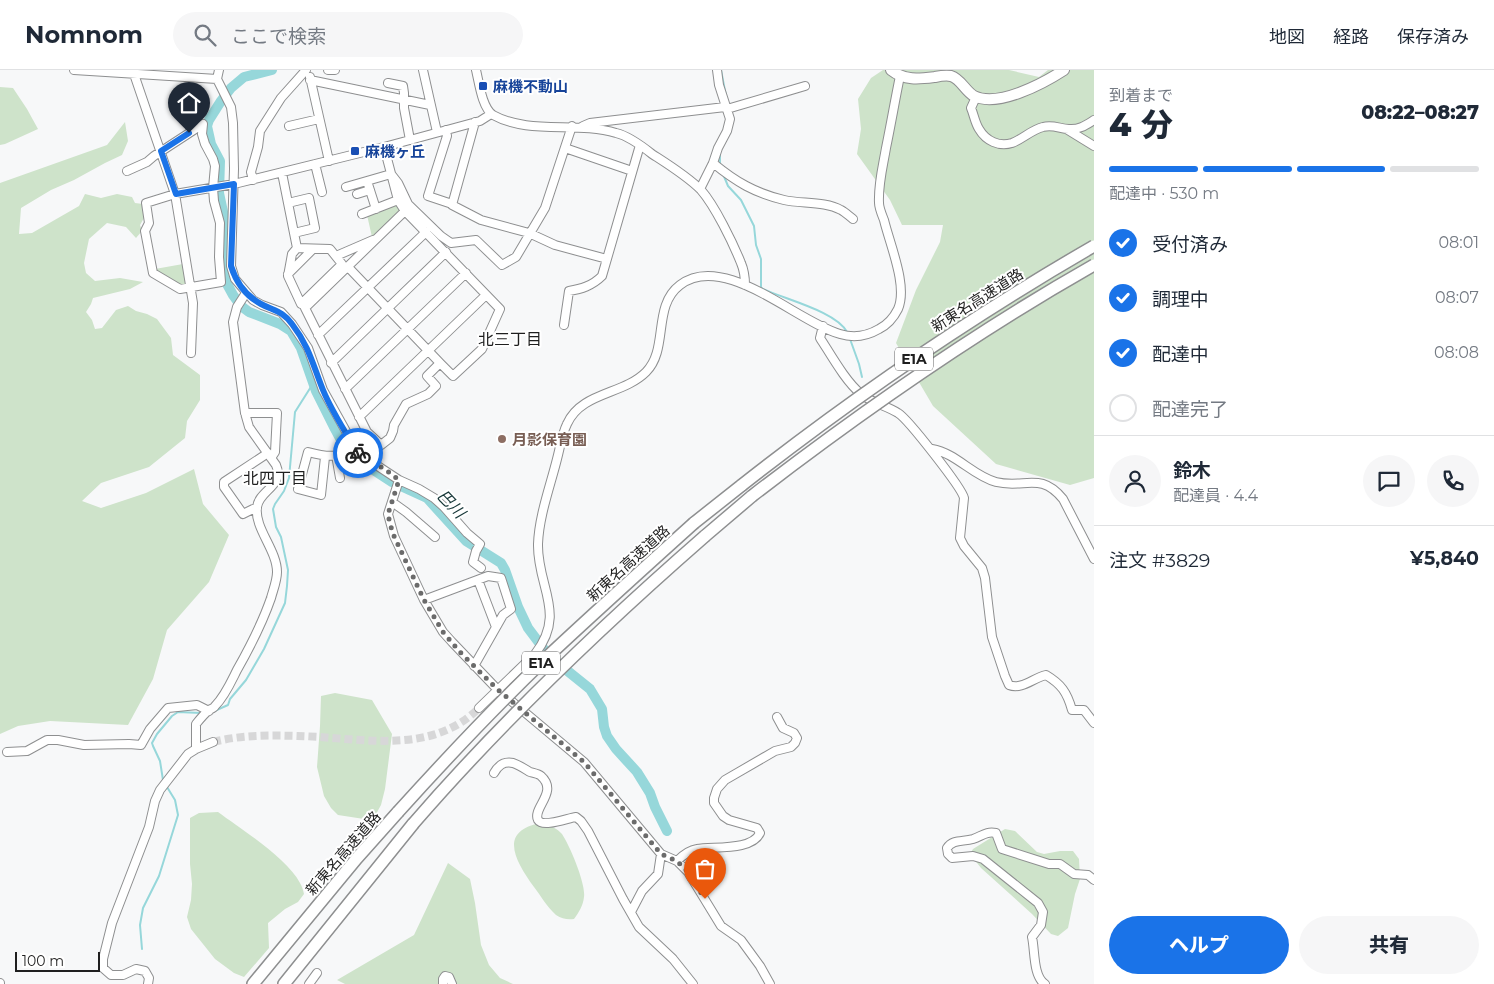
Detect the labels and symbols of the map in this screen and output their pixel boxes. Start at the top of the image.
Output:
place label: 麻機不動山 [493,77,568,96]
marker: 麻機不動山 [477,80,489,92]
pin [168,82,210,133]
place label: 麻機ヶ丘 [365,142,425,161]
marker: 麻機ヶ丘 [349,145,361,157]
street label: 新東名高速道路 [927,264,1027,336]
district label: 北三丁目 [478,330,542,349]
road number: E1A [895,348,933,370]
courier [333,428,383,478]
place label: 月影保育園 [512,430,587,449]
marker: 月影保育園 [496,433,508,445]
district label: 北四丁目 [243,469,307,488]
water label: 巴川 [433,486,470,524]
street label: 新東名高速道路 [583,521,673,605]
road number: E1A [522,652,560,674]
street label: 新東名高速道路 [301,807,385,899]
pin [684,848,726,899]
scale bar [15,949,100,972]

